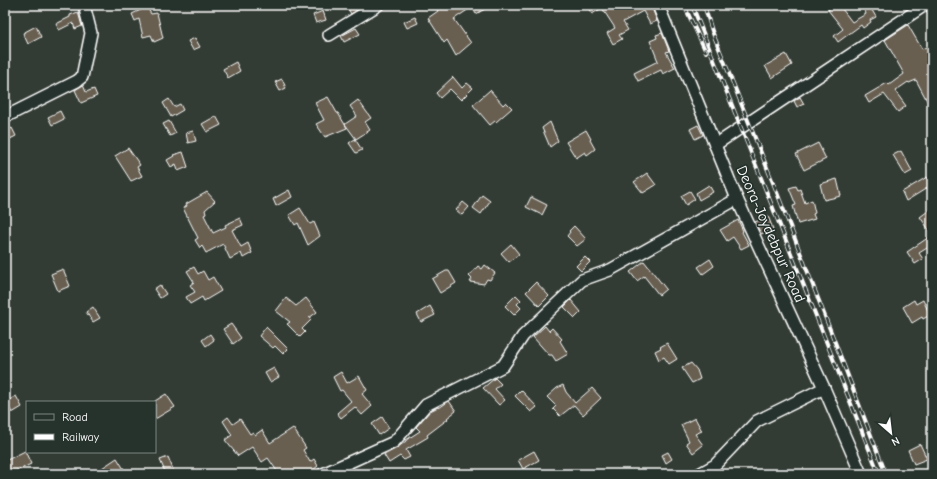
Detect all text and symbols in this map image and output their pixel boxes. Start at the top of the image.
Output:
street label: Deora-Joydebpur Road [733,163,809,305]
legend [26,401,156,453]
text: Road [62,410,88,424]
north arrow [871,413,911,453]
text: Railway [62,430,100,444]
text: N [889,434,902,449]

